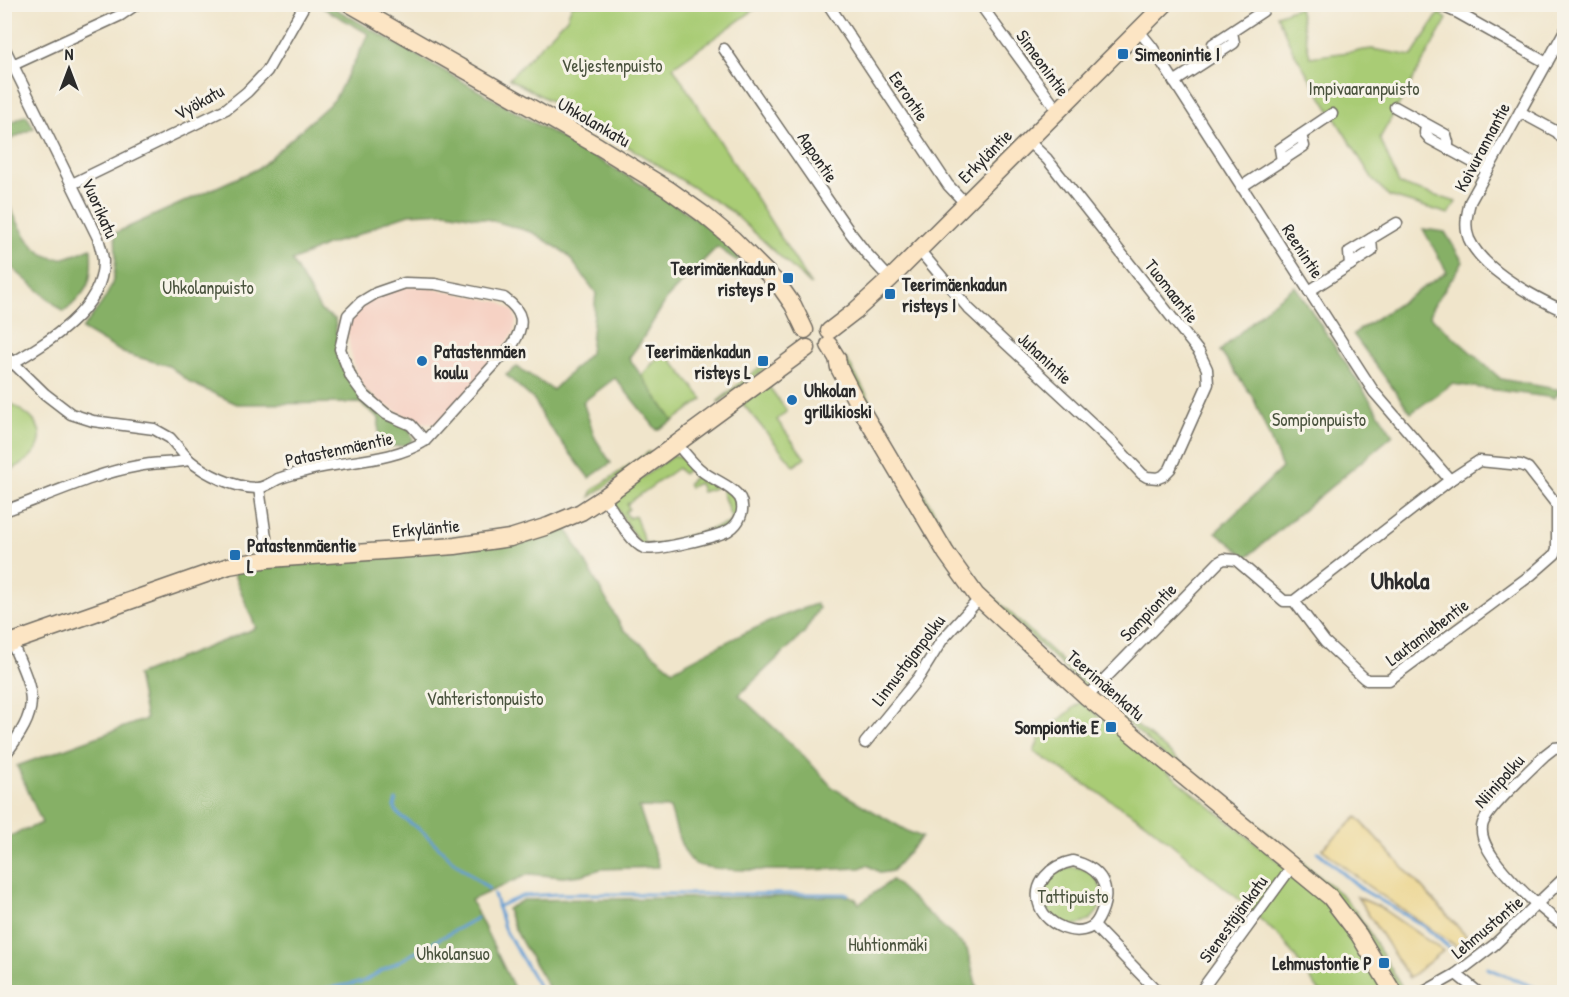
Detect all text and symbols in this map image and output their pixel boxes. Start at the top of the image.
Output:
street label: Simeonintie [1010,25,1076,101]
north arrow [39,39,99,99]
place label: Simeonintie I [1135,42,1220,67]
text: N [65,43,74,65]
marker: Simeonintie I [1116,47,1130,61]
park label: Veljestenpuisto [561,53,663,78]
street label: Eerontie [883,66,935,126]
park label: Impivaaranpuisto [1309,76,1419,101]
street label: Vyökatu [170,78,228,126]
street label: Uhkolankatu [553,91,635,153]
street label: Koivurannantie [1448,98,1516,196]
street label: Erkyläntie [952,123,1018,189]
street label: Aapontie [792,127,844,187]
street label: Vuorikatu [76,174,124,242]
street label: Reenintie [1276,219,1330,283]
street label: Tuomaantie [1139,254,1205,328]
place label: Teerimäenkadun risteys P [670,256,776,303]
marker: Teerimäenkadun risteys P [781,271,795,285]
place label: Teerimäenkadun risteys I [901,272,1007,319]
park label: Uhkolanpuisto [162,275,254,300]
marker: Teerimäenkadun risteys I [883,287,897,301]
street label: Juhanintie [1012,326,1078,390]
place label: Patastenmäen koulu [434,339,526,385]
place label: Teerimäenkadun risteys L [645,339,751,386]
marker: Patastenmäen koulu [415,354,429,368]
marker: Teerimäenkadun risteys L [756,354,770,368]
place label: Uhkolan grillikioski [804,378,872,425]
marker: Uhkolan grillikioski [785,393,799,407]
park label: Sompionpuisto [1272,407,1366,432]
street label: Patastenmäentie [283,425,395,473]
street label: Erkyläntie [391,513,461,543]
place label: Patastenmäentie L [247,533,357,579]
marker: Patastenmäentie L [228,548,242,562]
district label: Uhkola [1371,564,1430,596]
street label: Sompiontie [1114,577,1182,647]
street label: Lautamiehentie [1380,593,1474,671]
street label: Linnustajanpolku [865,609,951,711]
street label: Teerimäenkatu [1061,644,1151,726]
park label: Vahteristonpuisto [427,686,543,711]
place label: Sompiontie E [1015,715,1100,741]
marker: Sompiontie E [1104,720,1118,734]
street label: Niinipolku [1468,749,1530,813]
street label: Sienestäjänkatu [1193,870,1273,968]
park label: Tattipuisto [1037,884,1109,909]
street label: Lehmustontie [1446,890,1528,964]
park label: Huhtionmäki [848,932,928,957]
park label: Uhkolansuo [416,941,490,966]
place label: Lehmustontie P [1272,951,1372,976]
marker: Lehmustontie P [1377,956,1391,970]

